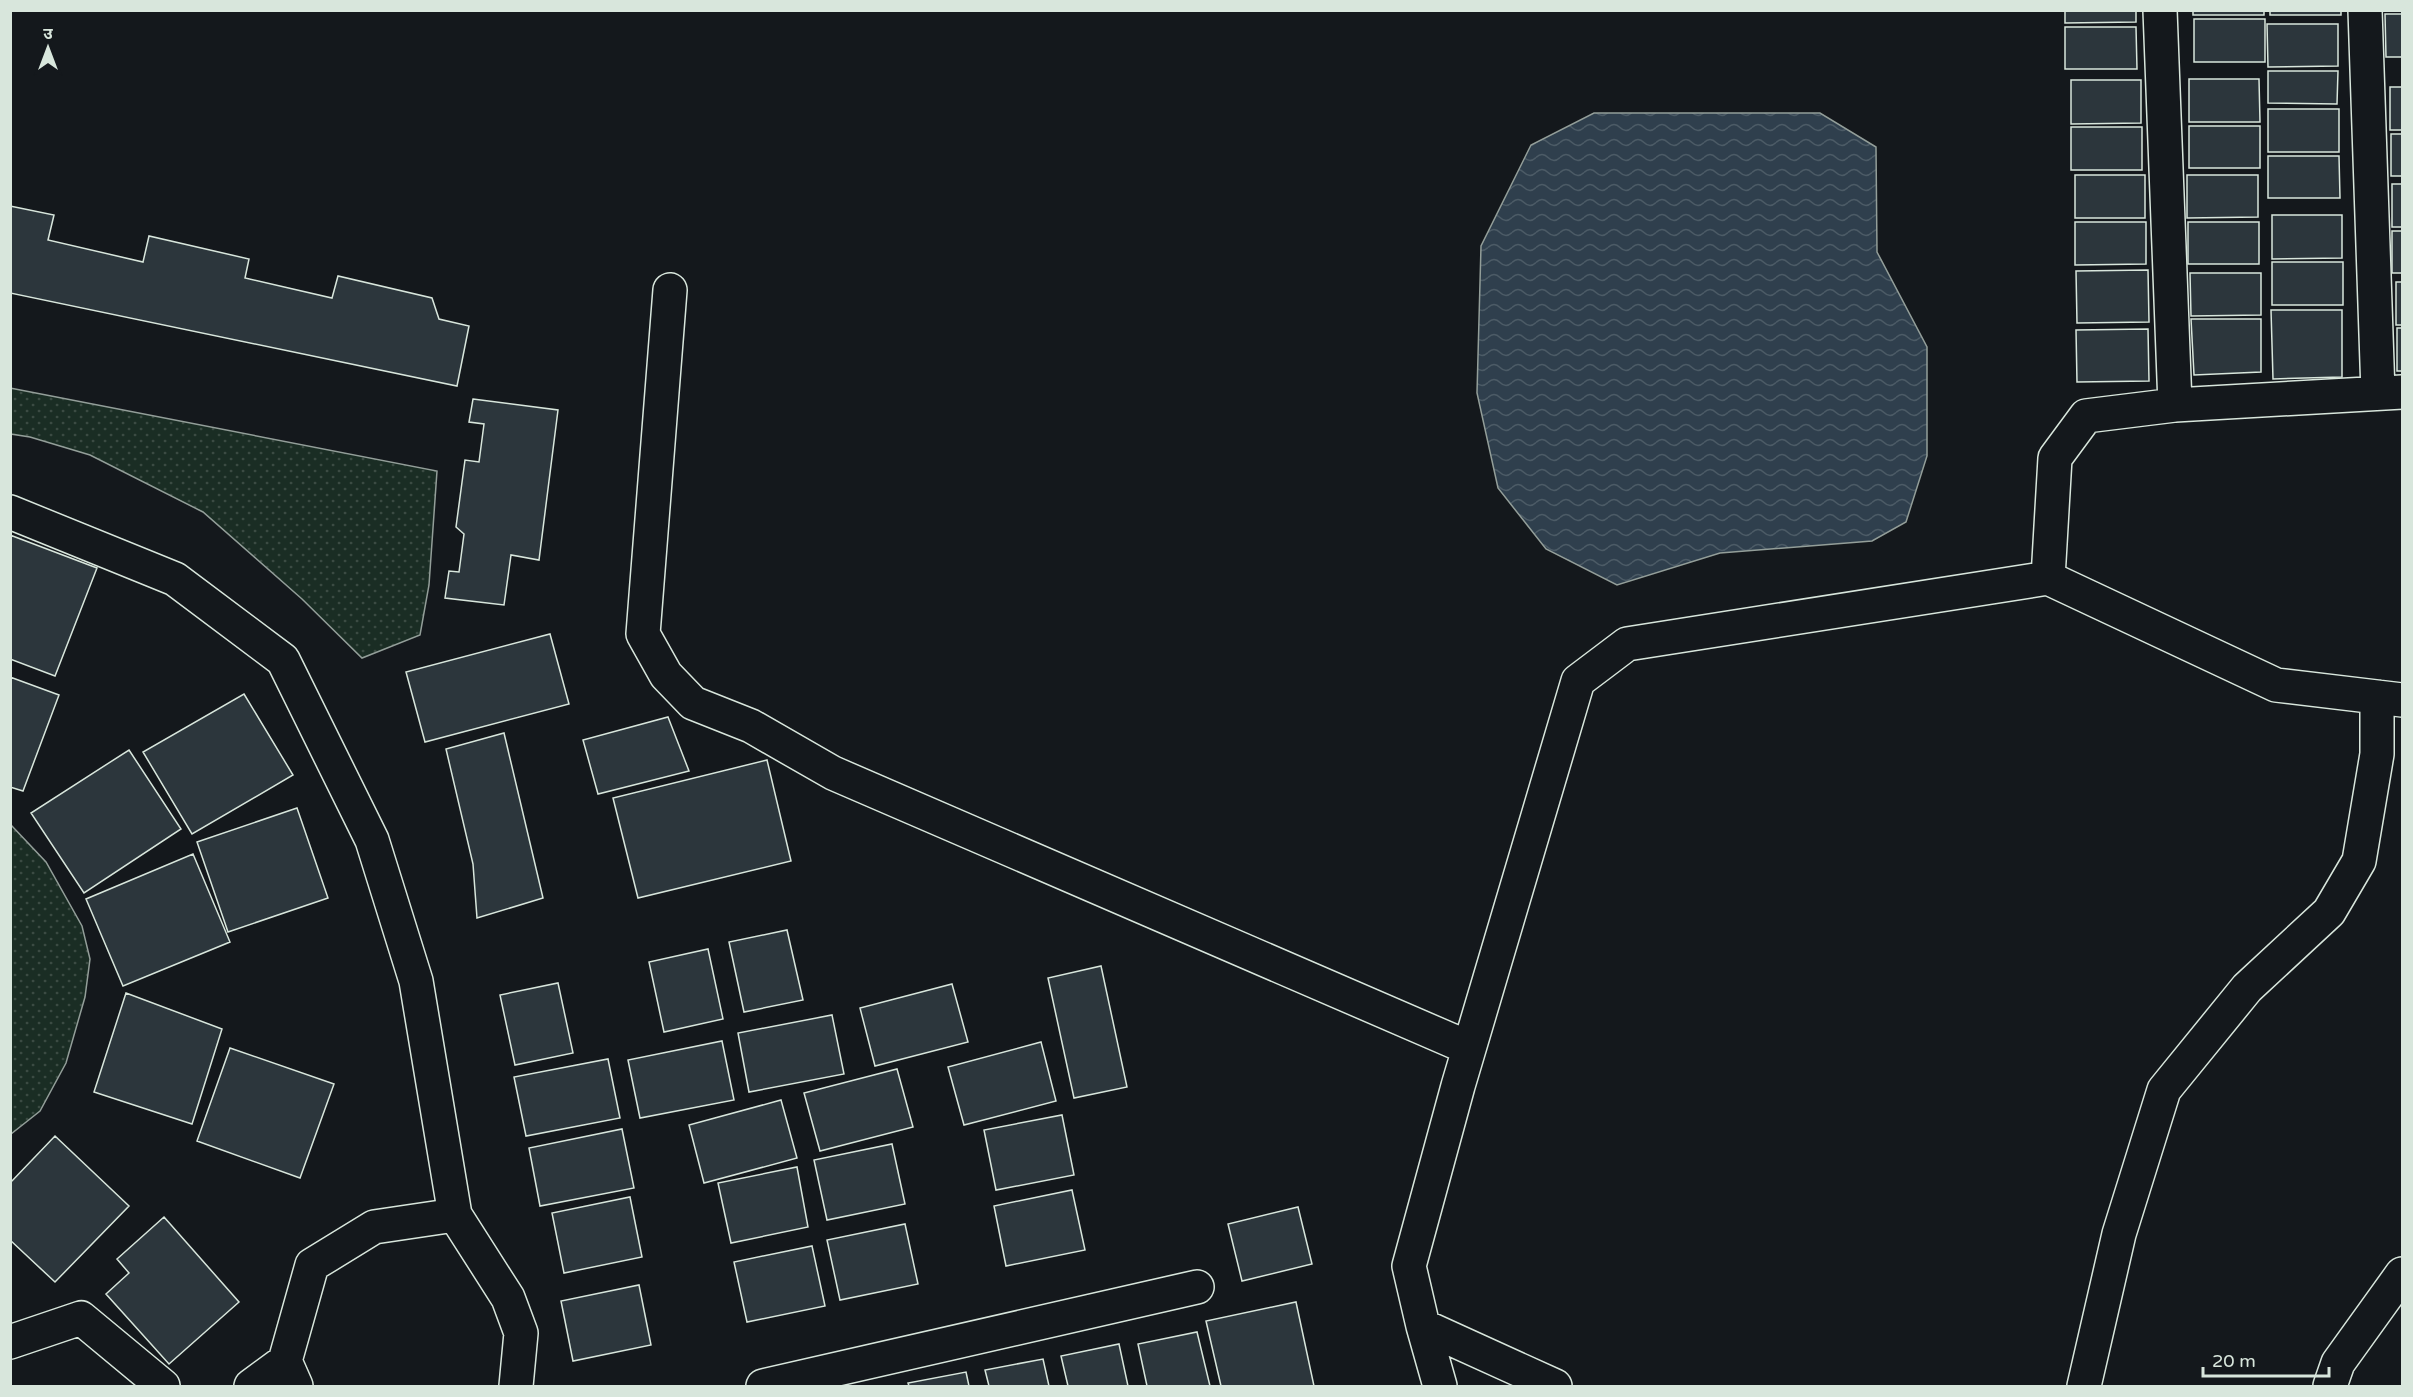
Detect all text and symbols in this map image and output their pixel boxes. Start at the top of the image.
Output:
north arrow [18,18,78,78]
text: उ [43,24,53,44]
scale bar [2203,1340,2329,1378]
text: 20 m [2212,1350,2256,1372]

